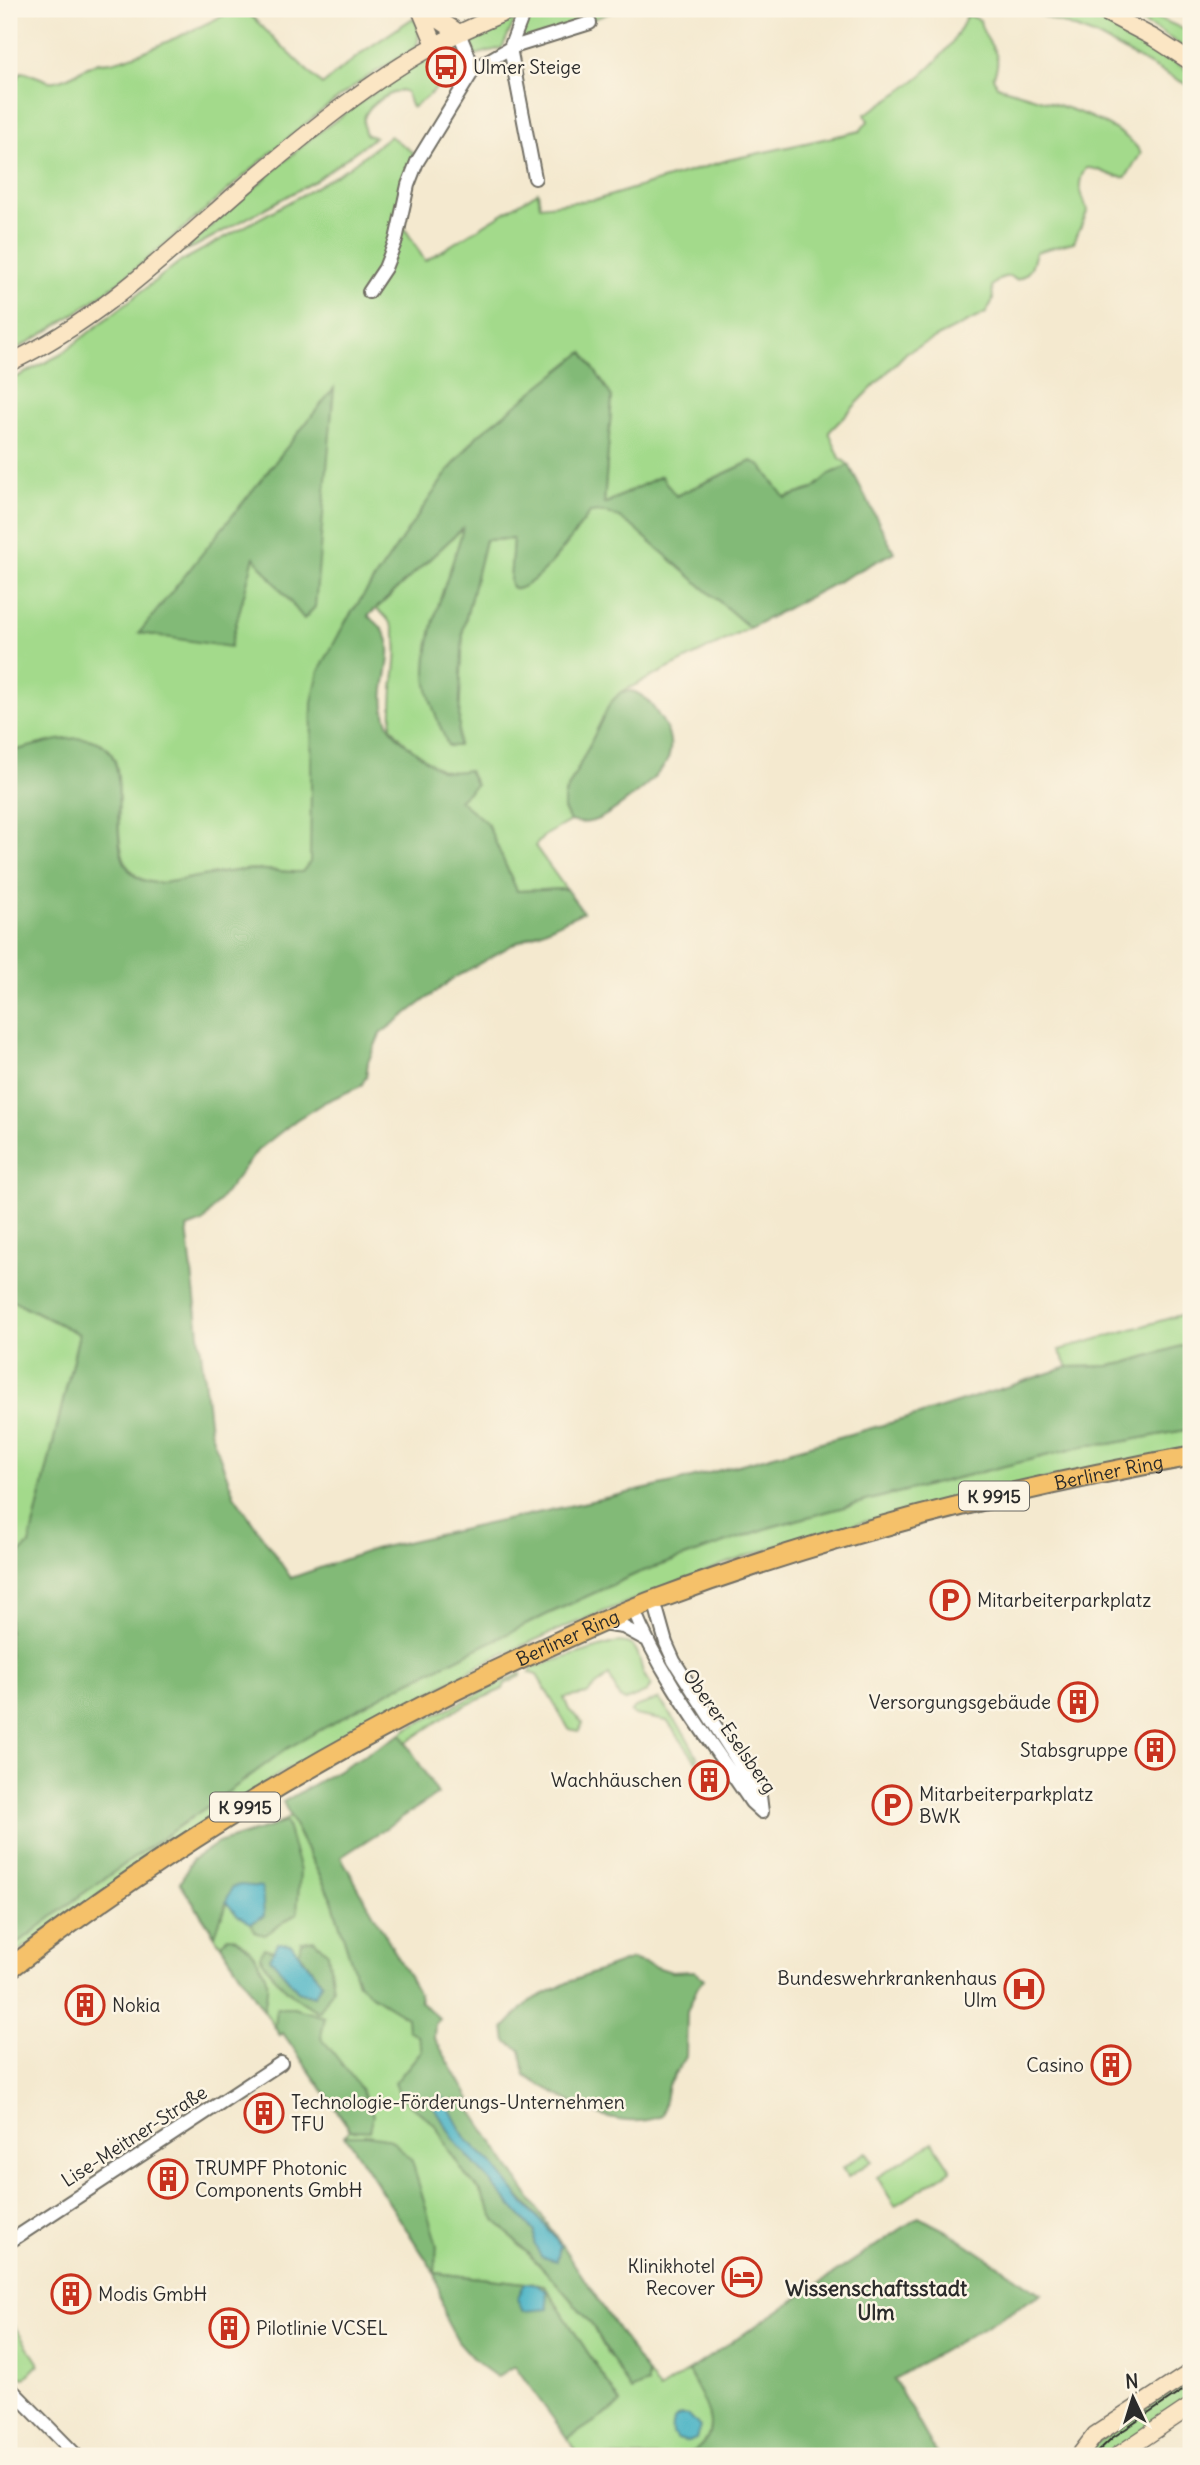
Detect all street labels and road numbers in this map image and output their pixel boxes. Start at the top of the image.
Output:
street label: Berliner Ring [1052,1449,1165,1495]
road number: K 9915 [959,1482,1029,1511]
street label: Berliner Ring [512,1604,623,1671]
street label: Oberer Eselsberg [678,1664,782,1798]
road number: K 9915 [210,1793,280,1822]
street label: Lise-Meitner-Straße [57,2080,211,2192]

